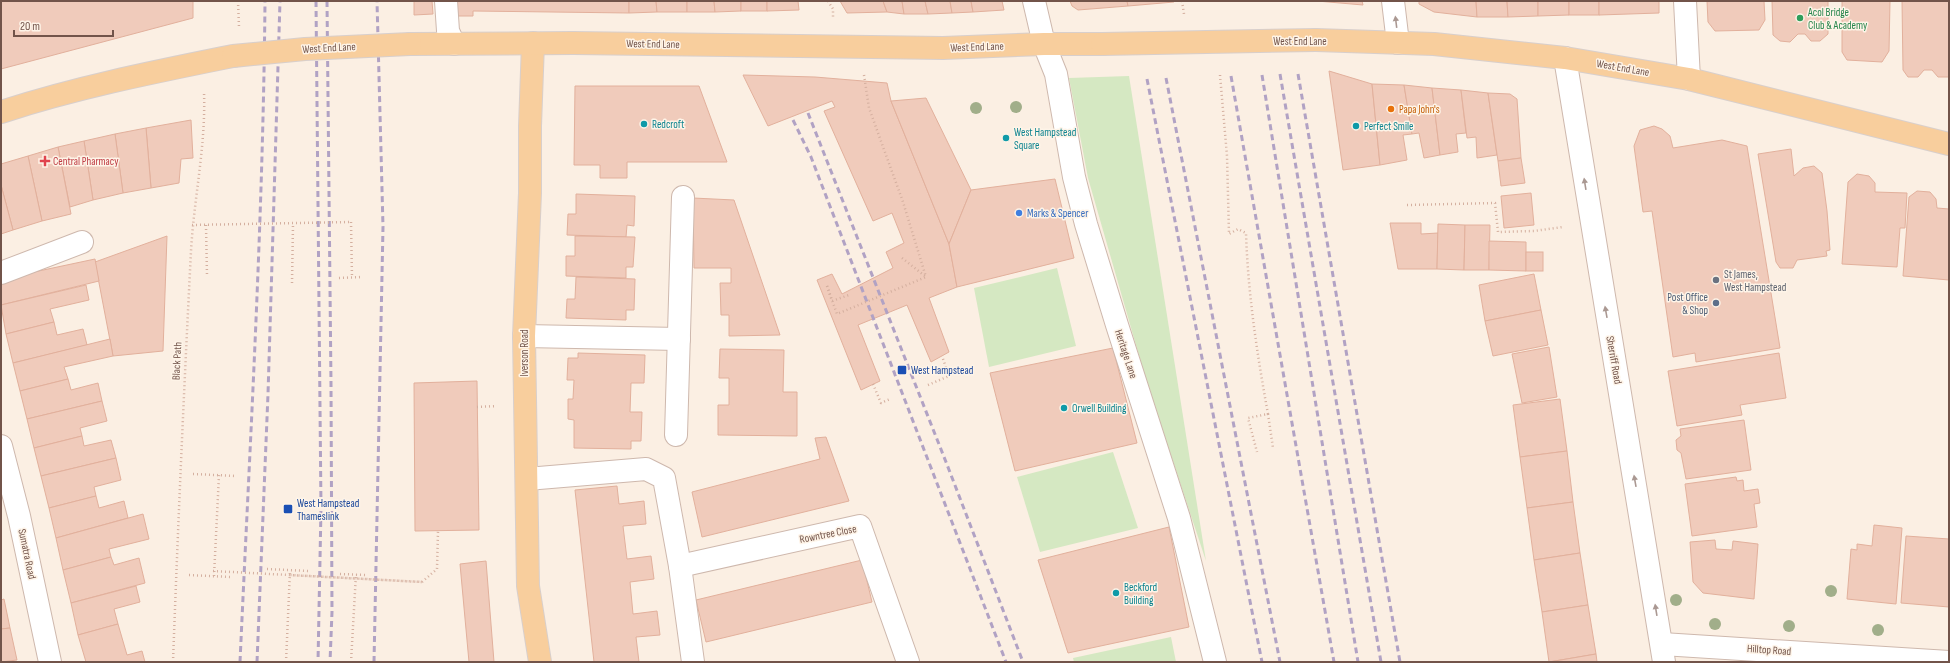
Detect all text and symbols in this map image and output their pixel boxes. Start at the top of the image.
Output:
place label: Acol Bridge Club & Academy [1807,6,1868,32]
scale bar [14,12,113,38]
marker: Acol Bridge Club & Academy [1795,13,1805,23]
one-way arrow [1393,16,1399,28]
text: 20 m [20,19,40,34]
street label: West End Lane [1273,35,1327,48]
street label: West End Lane [626,37,680,51]
street label: West End Lane [302,40,356,56]
street label: West End Lane [950,40,1004,54]
street label: West End Lane [1596,57,1650,79]
place label: Papa John's [1399,103,1440,116]
marker: Papa John's [1386,104,1396,114]
place label: Redcroft [652,118,685,131]
marker: Redcroft [639,119,649,129]
place label: Perfect Smile [1364,120,1413,133]
marker: Perfect Smile [1351,121,1361,131]
place label: West Hampstead Square [1014,126,1077,152]
marker: West Hampstead Square [1001,133,1011,143]
place label: Central Pharmacy [53,155,119,168]
marker: Central Pharmacy [40,156,50,166]
one-way arrow [1582,177,1588,190]
place label: Marks & Spencer [1027,207,1088,220]
marker: Marks & Spencer [1014,208,1024,218]
place label: St James, West Hampstead [1724,268,1787,294]
marker: St James, West Hampstead [1711,275,1721,285]
place label: Post Office & Shop [1667,291,1708,317]
marker: Post Office & Shop [1711,298,1721,308]
one-way arrow [1603,306,1609,318]
street label: Heritage Lane [1112,328,1140,380]
street label: Iverson Road [518,329,531,377]
street label: Sherriff Road [1603,335,1625,385]
street label: Black Path [170,341,185,380]
marker: West Hampstead [896,364,908,376]
place label: West Hampstead [911,364,974,377]
place label: Orwell Building [1072,402,1127,415]
marker: Orwell Building [1059,403,1069,413]
one-way arrow [1631,475,1637,487]
place label: West Hampstead Thameslink [297,497,360,523]
marker: West Hampstead Thameslink [282,503,294,515]
street label: Rowntree Close [798,522,858,546]
street label: Sumatra Road [15,528,39,581]
place label: Beckford Building [1124,581,1157,607]
marker: Beckford Building [1111,588,1121,598]
one-way arrow [1653,604,1659,616]
street label: Hilltop Road [1747,642,1792,658]

